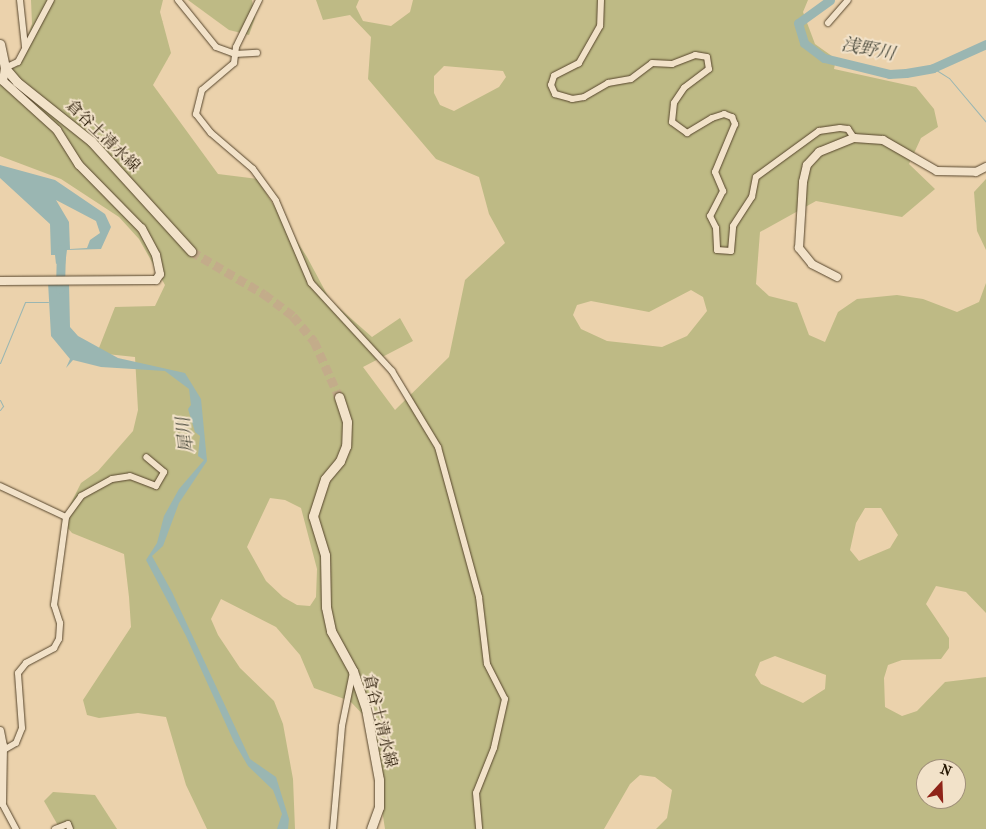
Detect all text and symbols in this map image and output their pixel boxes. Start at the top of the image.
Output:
water label: 浅野川 [839,34,897,66]
street label: 倉谷土清水線 [62,96,144,176]
water label: 犀川 [173,416,199,454]
street label: 倉谷土清水線 [359,672,401,770]
north arrow [916,759,966,809]
text: N [938,761,954,780]

